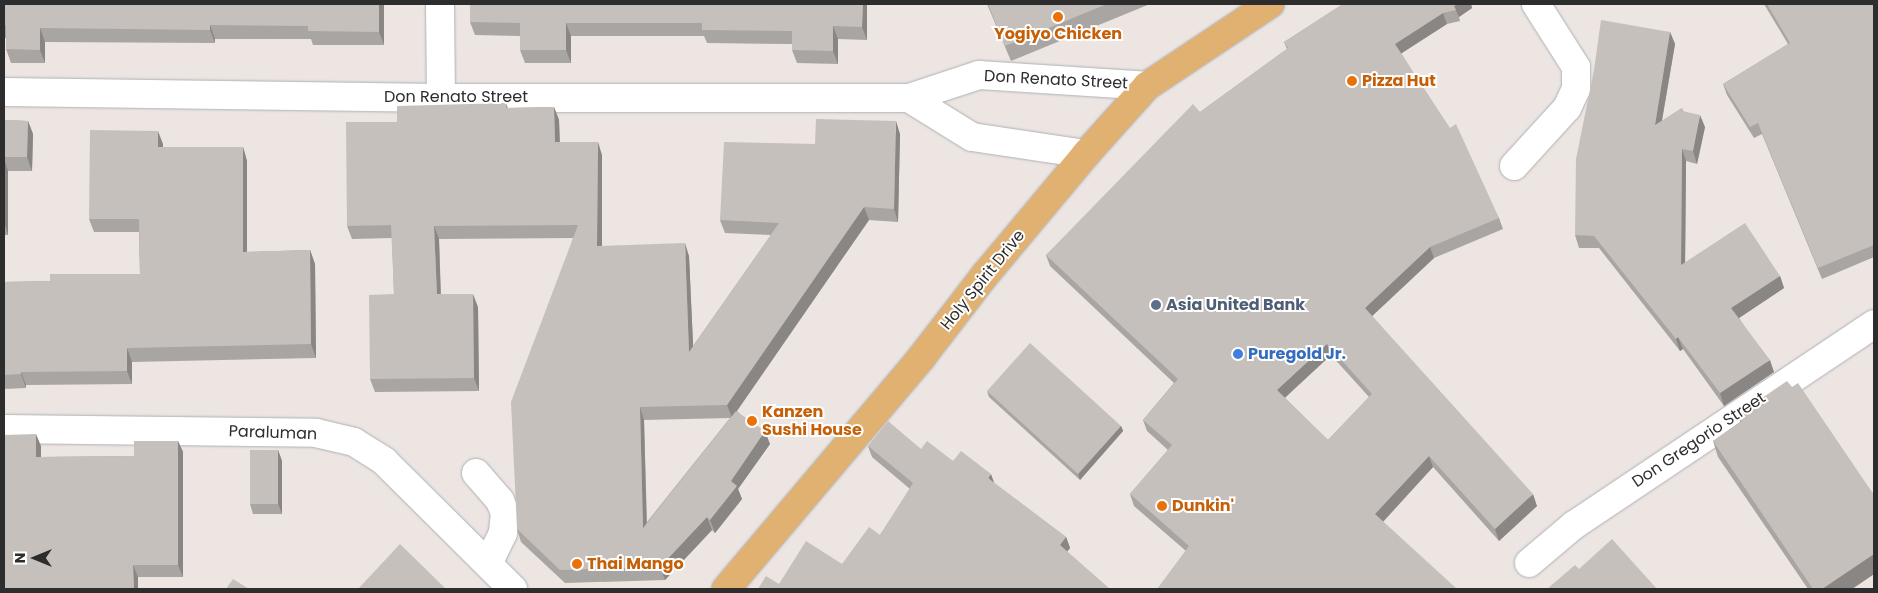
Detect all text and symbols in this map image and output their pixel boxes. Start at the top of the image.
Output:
marker: Yogiyo Chicken [1052,11,1064,23]
place label: Yogiyo Chicken [994,24,1122,44]
street label: Don Renato Street [984,67,1128,93]
place label: Pizza Hut [1362,71,1436,91]
marker: Pizza Hut [1346,75,1358,87]
street label: Don Renato Street [384,87,528,107]
street label: Holy Spirit Drive [937,226,1029,334]
place label: Asia United Bank [1166,295,1305,315]
marker: Asia United Bank [1150,299,1162,311]
place label: Puregold Jr. [1248,344,1346,364]
marker: Puregold Jr. [1232,348,1244,360]
street label: Don Gregorio Street [1629,388,1769,492]
place label: Kanzen Sushi House [762,402,862,440]
marker: Kanzen Sushi House [746,415,758,427]
street label: Paraluman [228,422,318,444]
place label: Dunkin' [1172,496,1234,516]
marker: Dunkin' [1156,500,1168,512]
north arrow [10,533,60,583]
text: N [10,553,30,563]
place label: Thai Mango [587,554,684,574]
marker: Thai Mango [571,558,583,570]

